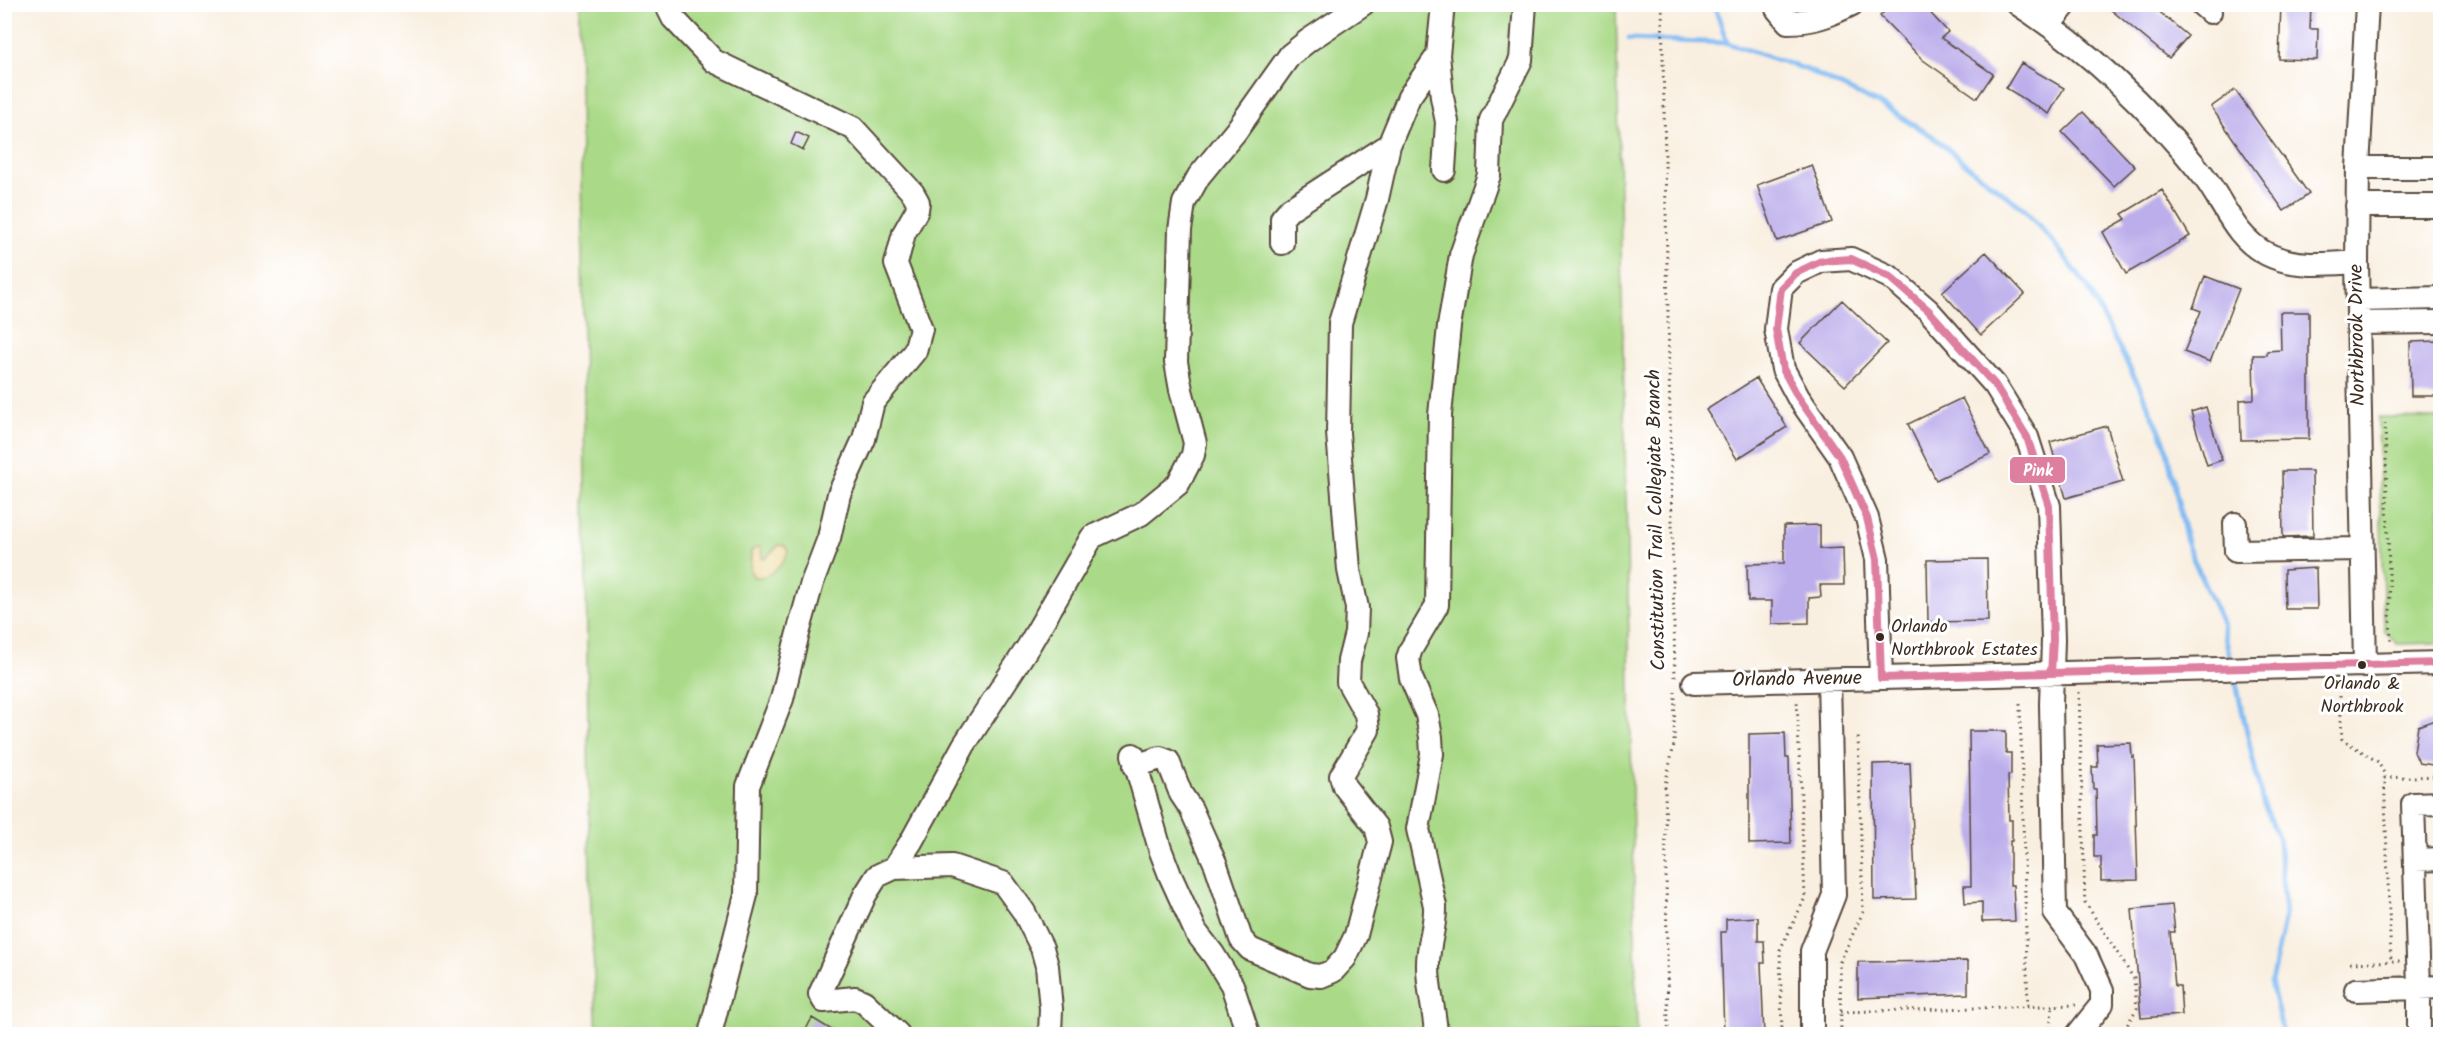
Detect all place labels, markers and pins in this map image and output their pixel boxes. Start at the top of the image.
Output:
place label: Orlando Northbrook Estates [1891,613,2038,665]
marker: Orlando Northbrook Estates [1874,631,1886,643]
marker: Orlando & Northbrook [2356,659,2368,671]
place label: Orlando & Northbrook [2320,670,2404,722]

